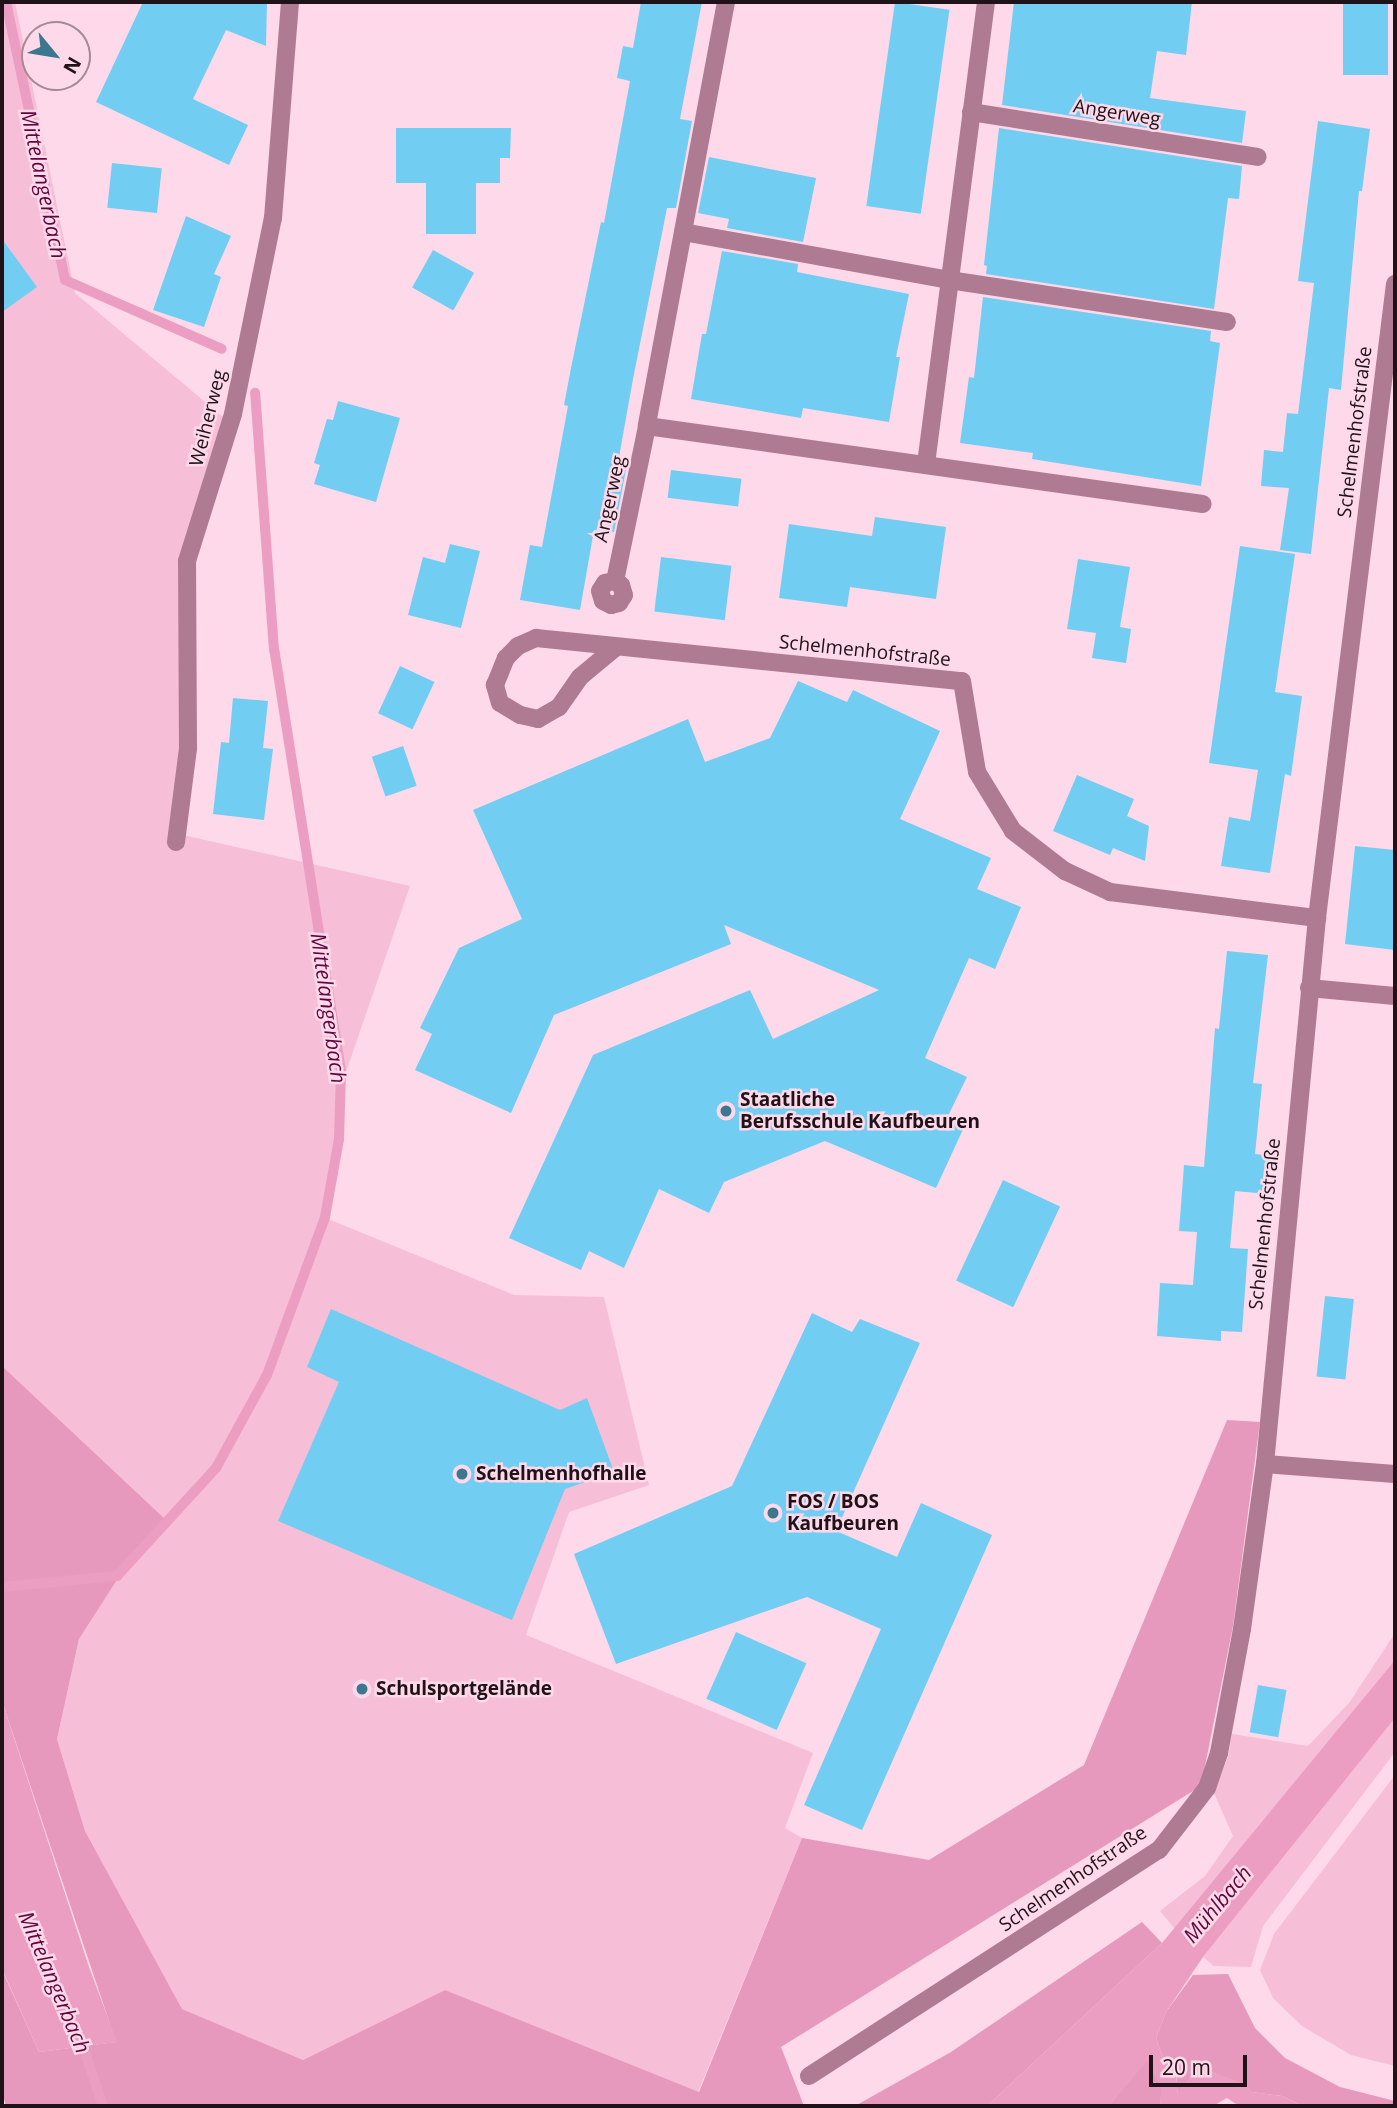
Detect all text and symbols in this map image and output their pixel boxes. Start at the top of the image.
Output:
north arrow [21,21,91,91]
text: N [57,52,88,79]
street label: Angerweg [1072,95,1162,131]
water label: Mittelangerbach [16,107,72,261]
street label: Schelmenhofstraße [1333,345,1377,519]
street label: Weiherweg [185,367,231,469]
street label: Angerweg [590,454,630,544]
street label: Schelmenhofstraße [778,631,952,671]
water label: Mittelangerbach [306,931,352,1085]
place label: Staatliche Berufsschule Kaufbeuren [740,1089,980,1133]
marker: Staatliche Berufsschule Kaufbeuren [718,1103,734,1119]
street label: Schelmenhofstraße [1245,1137,1285,1311]
place label: Schelmenhofhalle [476,1463,647,1485]
marker: Schelmenhofhalle [454,1466,470,1482]
place label: FOS / BOS Kaufbeuren [787,1491,899,1535]
marker: FOS / BOS Kaufbeuren [765,1505,781,1521]
place label: Schulsportgelände [376,1678,552,1700]
marker: Schulsportgelände [354,1681,370,1697]
street label: Schelmenhofstraße [995,1821,1151,1937]
water label: Mühlbach [1178,1860,1256,1948]
water label: Mittelangerbach [14,1907,96,2057]
scale bar [1152,2042,1250,2086]
text: 20 m [1162,2053,1211,2081]

